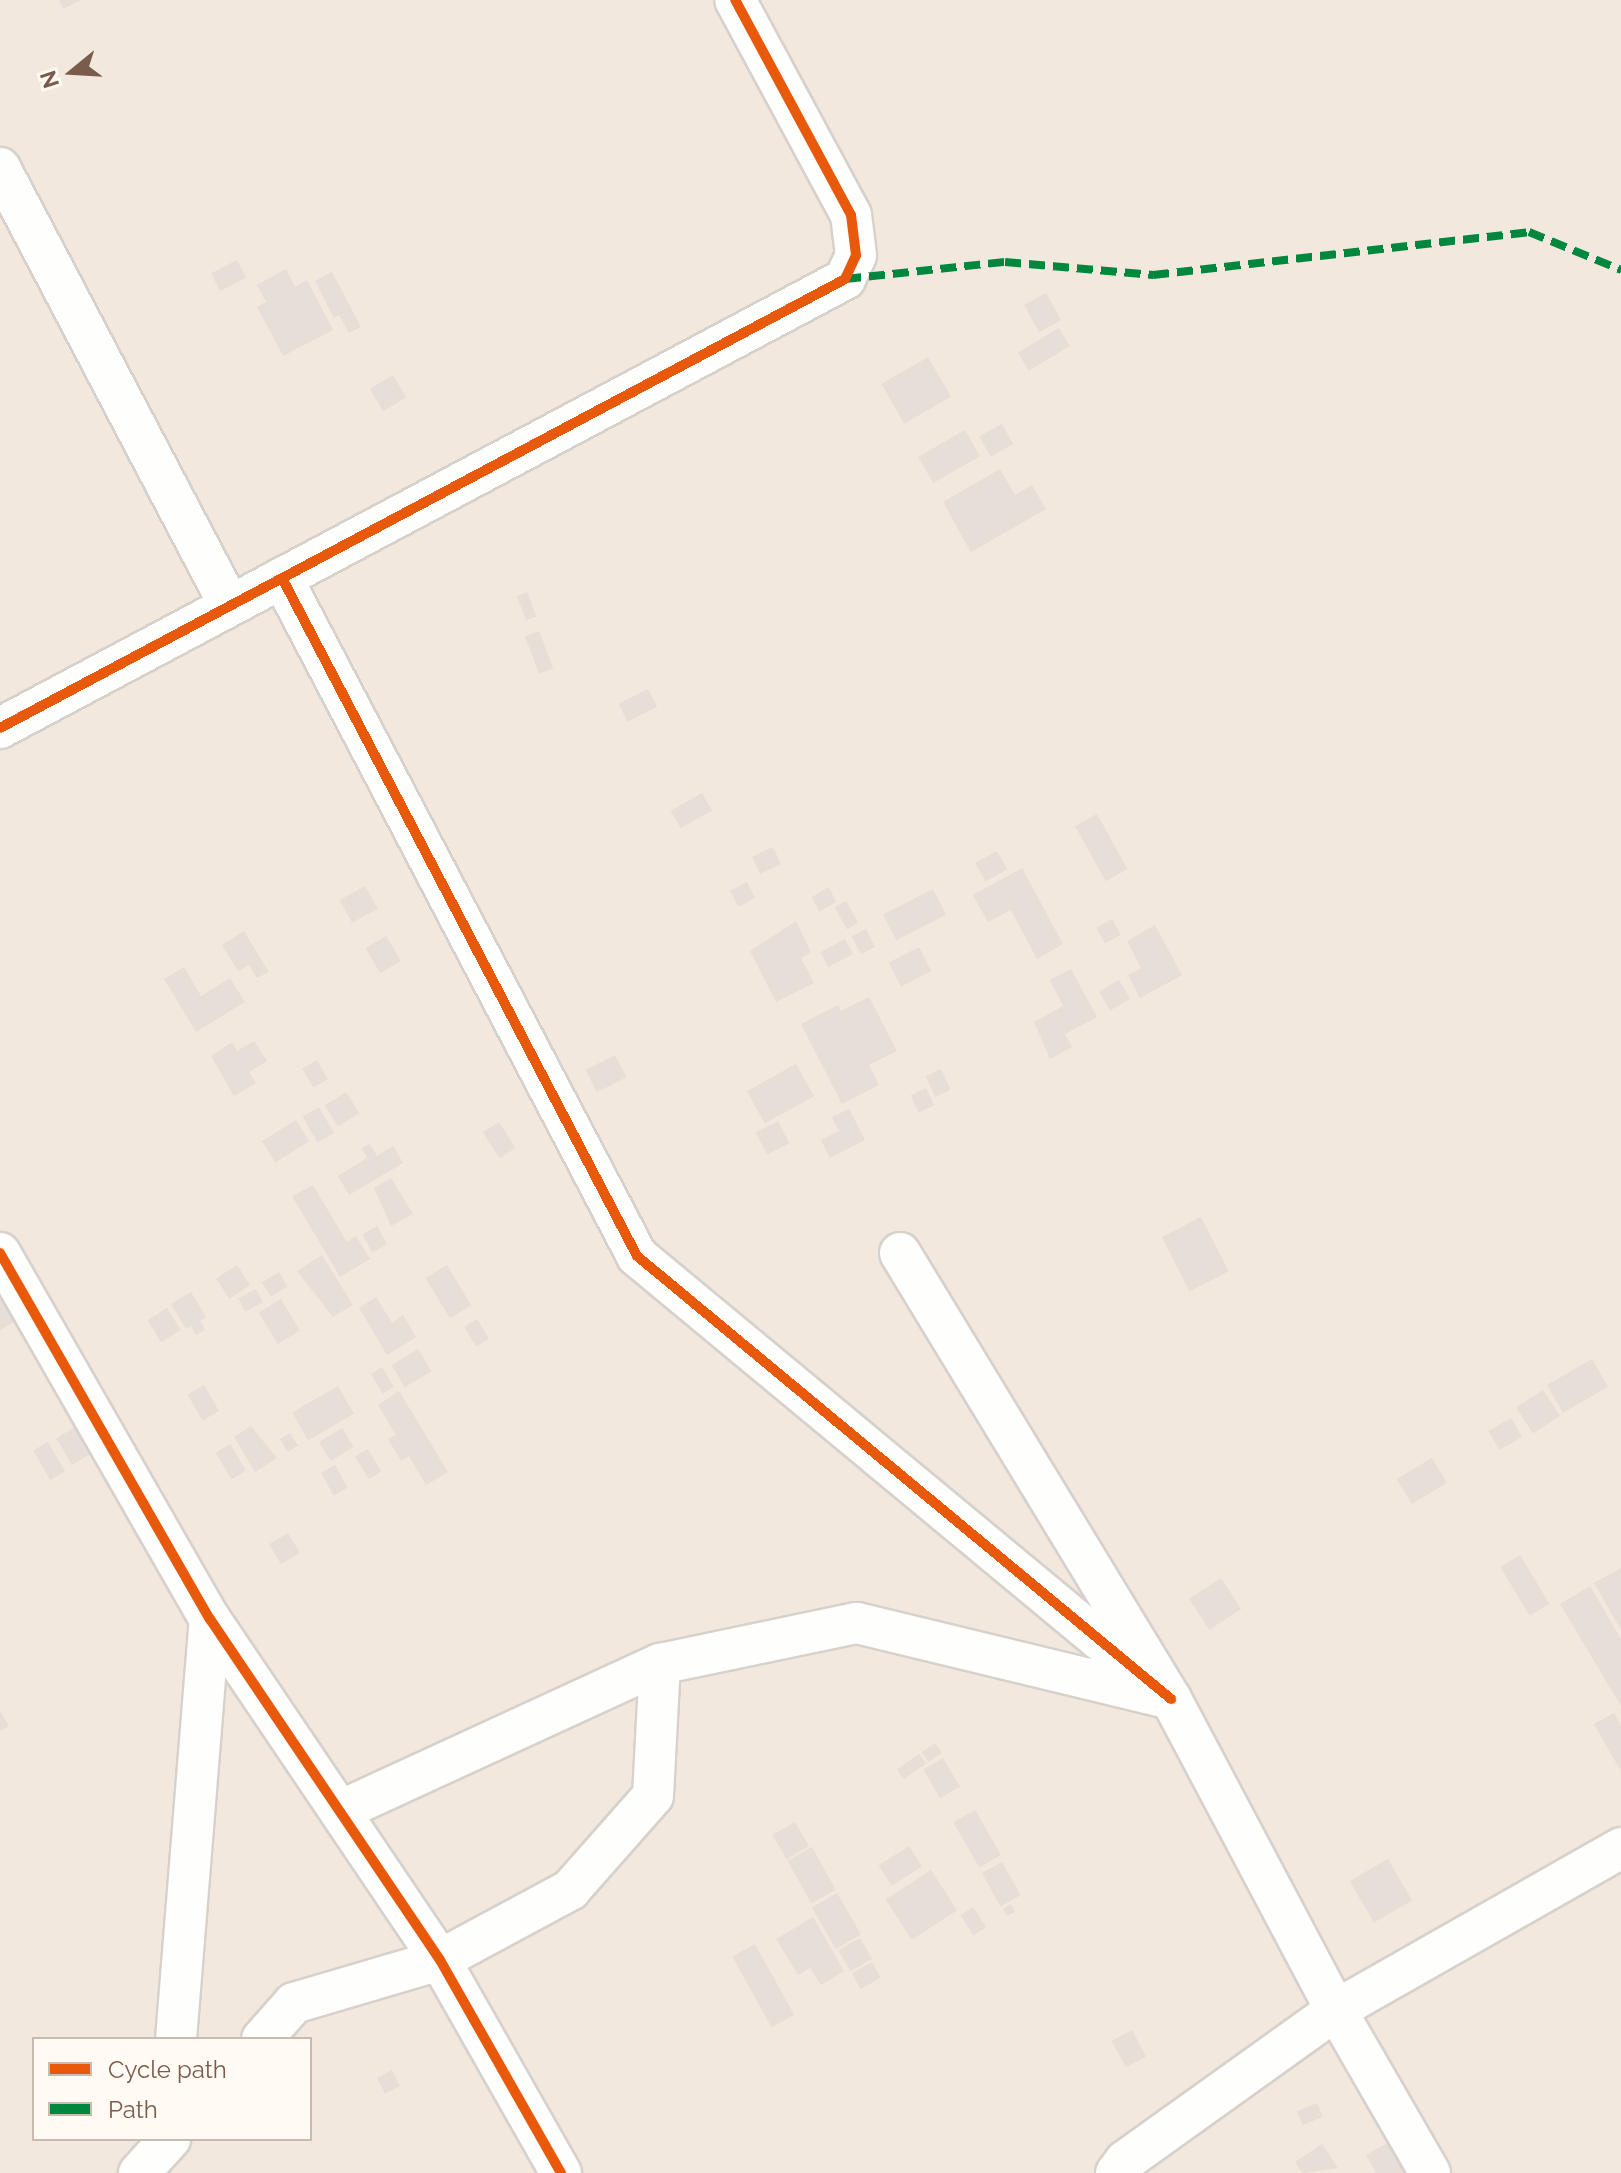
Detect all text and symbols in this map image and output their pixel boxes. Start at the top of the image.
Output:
north arrow [32,32,112,112]
text: N [34,67,64,91]
legend [32,2037,312,2141]
text: Cycle path [108,2055,227,2084]
text: Path [108,2095,158,2124]

